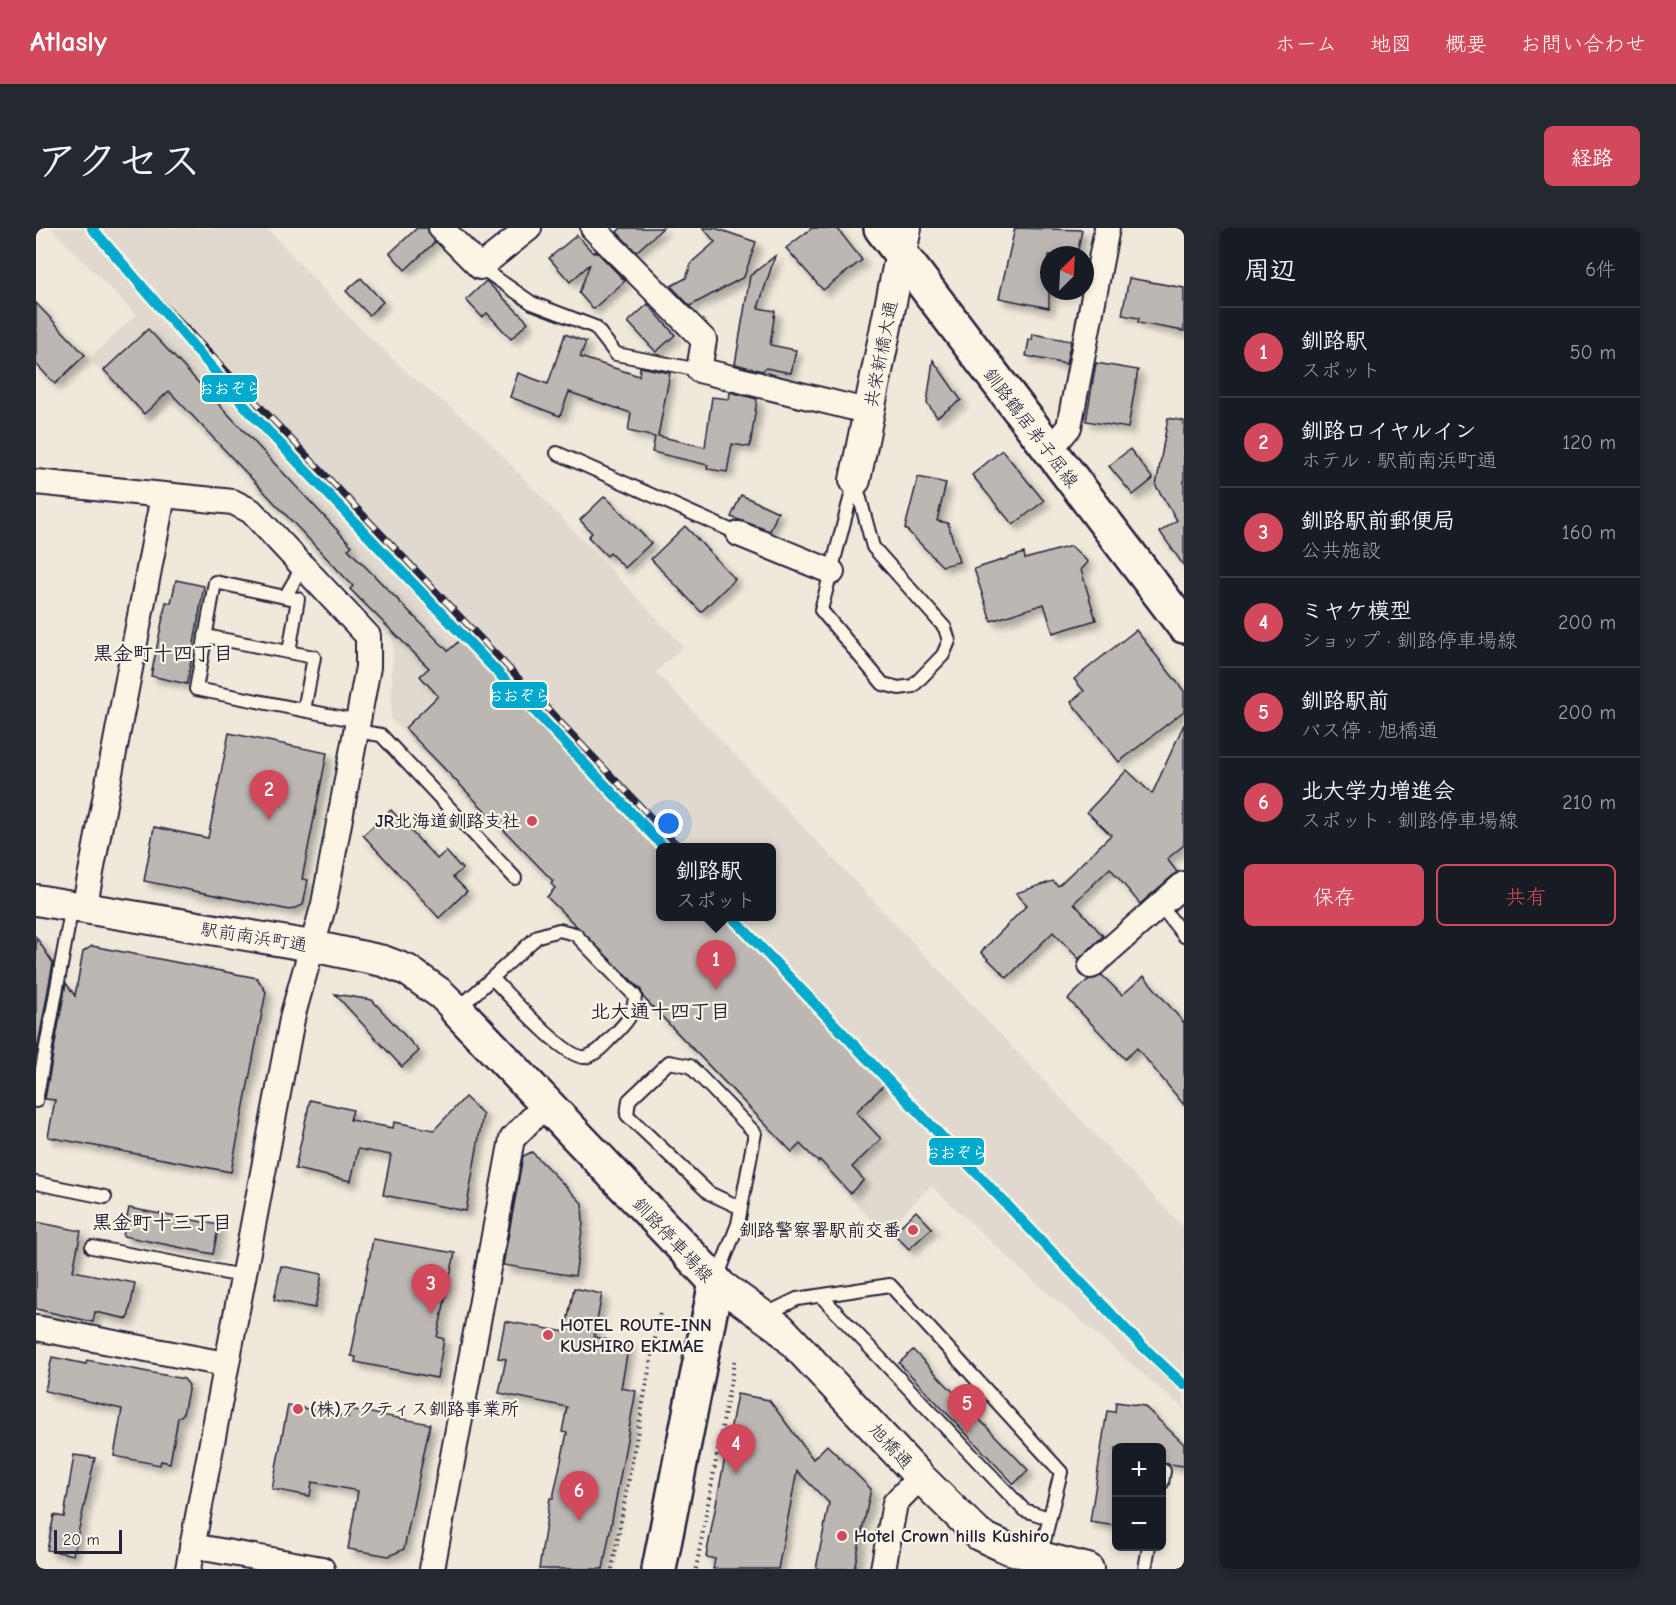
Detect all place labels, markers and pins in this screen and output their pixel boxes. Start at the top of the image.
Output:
pin: 2 [250,770,288,820]
place label: JR北海道釧路支社 [375,811,520,832]
marker: JR北海道釧路支社 [525,814,539,828]
pin: 1 [696,940,736,990]
place label: 釧路警察署駅前交番 [739,1220,901,1241]
marker: 釧路警察署駅前交番 [906,1223,920,1237]
pin: 3 [412,1264,450,1314]
place label: HOTEL ROUTE-INN KUSHIRO EKIMAE [560,1315,712,1357]
marker: HOTEL ROUTE-INN KUSHIRO EKIMAE [541,1328,555,1342]
pin: 5 [948,1384,986,1434]
place label: (株)アクティス釧路事業所 [310,1399,519,1420]
marker: (株)アクティス釧路事業所 [291,1402,305,1416]
pin: 4 [716,1424,756,1474]
pin: 6 [560,1472,598,1521]
place label: Hotel Crown hills Kushiro [854,1526,1049,1547]
marker: Hotel Crown hills Kushiro [835,1529,849,1543]

